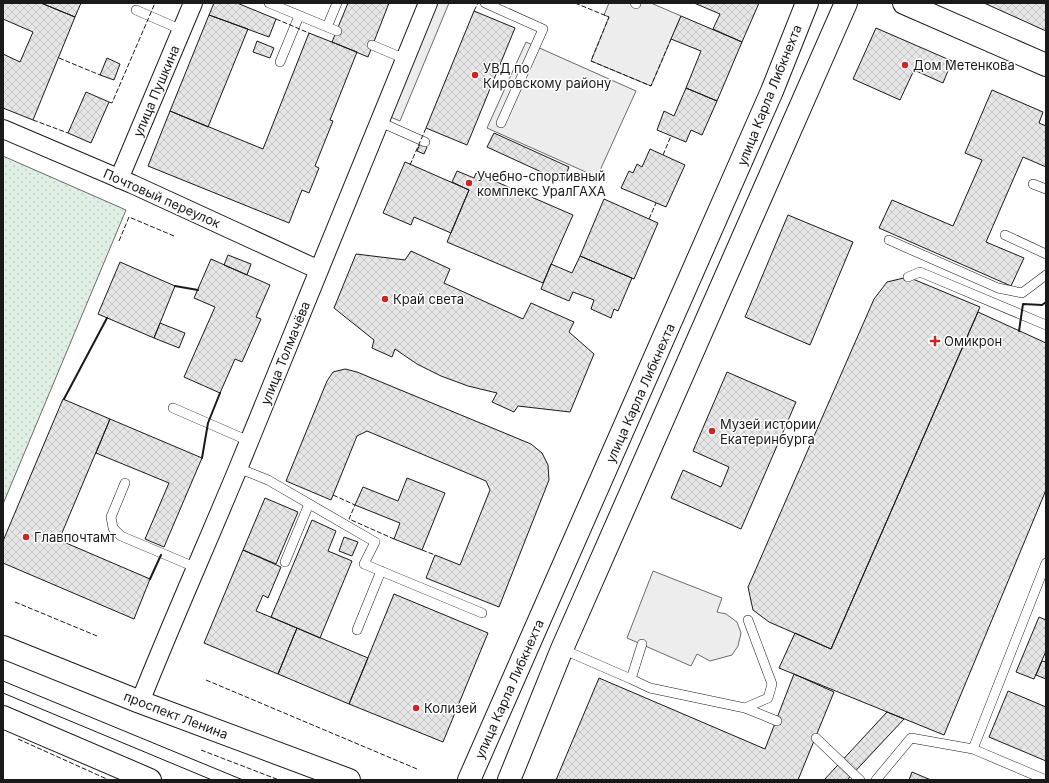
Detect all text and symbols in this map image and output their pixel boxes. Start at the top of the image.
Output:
street label: улица Карла Либкнехта [733,22,805,168]
street label: улица Пушкина [129,43,183,139]
place label: Дом Метенкова [913,57,1015,73]
place label: УВД по Кировскому району [483,60,611,91]
marker: Дом Метенкова [900,60,910,70]
marker: УВД по Кировскому району [470,70,480,80]
street label: Почтовый переулок [101,165,223,231]
place label: Учебно-спортивный комплекс УралГАХА [477,168,606,199]
marker: Учебно-спортивный комплекс УралГАХА [464,178,474,188]
place label: Край света [393,291,464,307]
marker: Край света [380,294,390,304]
street label: улица Толмачёва [257,299,313,407]
street label: улица Карла Либкнехта [602,321,678,465]
place label: Омикрон [944,333,1002,349]
marker: Омикрон [929,335,941,347]
place label: Музей истории Екатеринбурга [720,416,816,447]
marker: Музей истории Екатеринбурга [707,426,717,436]
place label: Главпочтамт [34,529,116,545]
marker: Главпочтамт [21,532,31,542]
street label: улица Карла Либкнехта [471,617,547,761]
street label: проспект Ленина [122,688,230,742]
place label: Колизей [424,700,477,716]
marker: Колизей [411,703,421,713]

